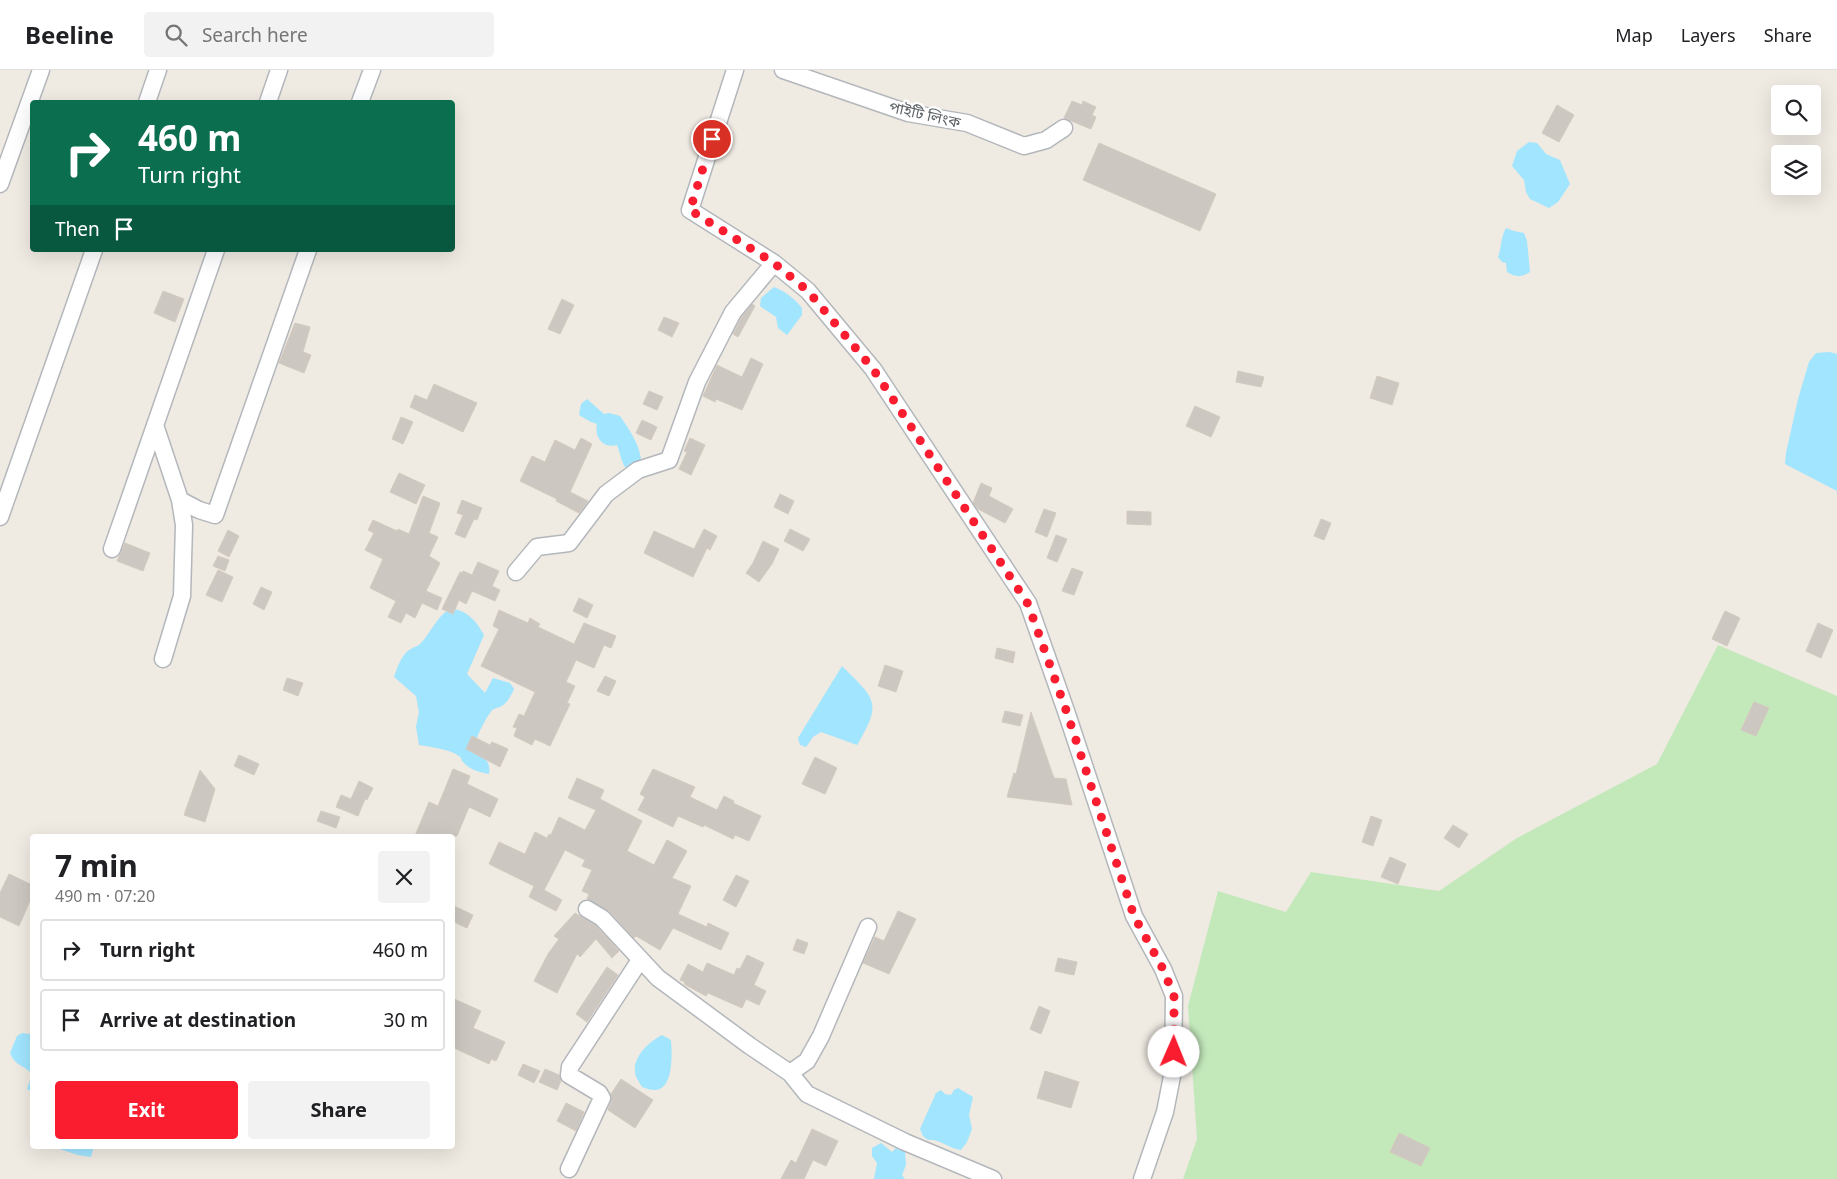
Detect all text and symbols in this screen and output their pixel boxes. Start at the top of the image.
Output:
search box [144,12,494,57]
text: Beeline [25,18,114,51]
icon: search [162,21,190,49]
text: Search here [202,22,308,48]
text: Map [1615,23,1653,47]
text: Layers [1681,23,1736,47]
text: Share [1764,23,1812,47]
map controls [1771,85,1821,195]
button: search [1771,85,1821,135]
street label: পাইটি লিংক [887,96,963,132]
text: 460 m [138,114,241,161]
pin [691,118,733,160]
icon: right [55,120,120,185]
icon: arrive [698,125,726,153]
button: layers [1771,145,1821,195]
text: Turn right [138,159,241,189]
icon: arrive [110,215,138,243]
text: Then [55,216,100,242]
text: 7 min [55,845,138,886]
button: close [378,851,430,903]
text: 490 m · 07:20 [55,885,155,907]
icon: right [57,936,85,964]
text: Turn right [100,937,195,963]
text: 460 m [373,937,428,963]
icon: arrive [57,1006,85,1034]
text: Arrive at destination [100,1007,296,1033]
text: 30 m [384,1007,428,1033]
position arrow [1147,1025,1199,1077]
button: Exit [55,1081,238,1139]
button: Share [248,1081,430,1139]

